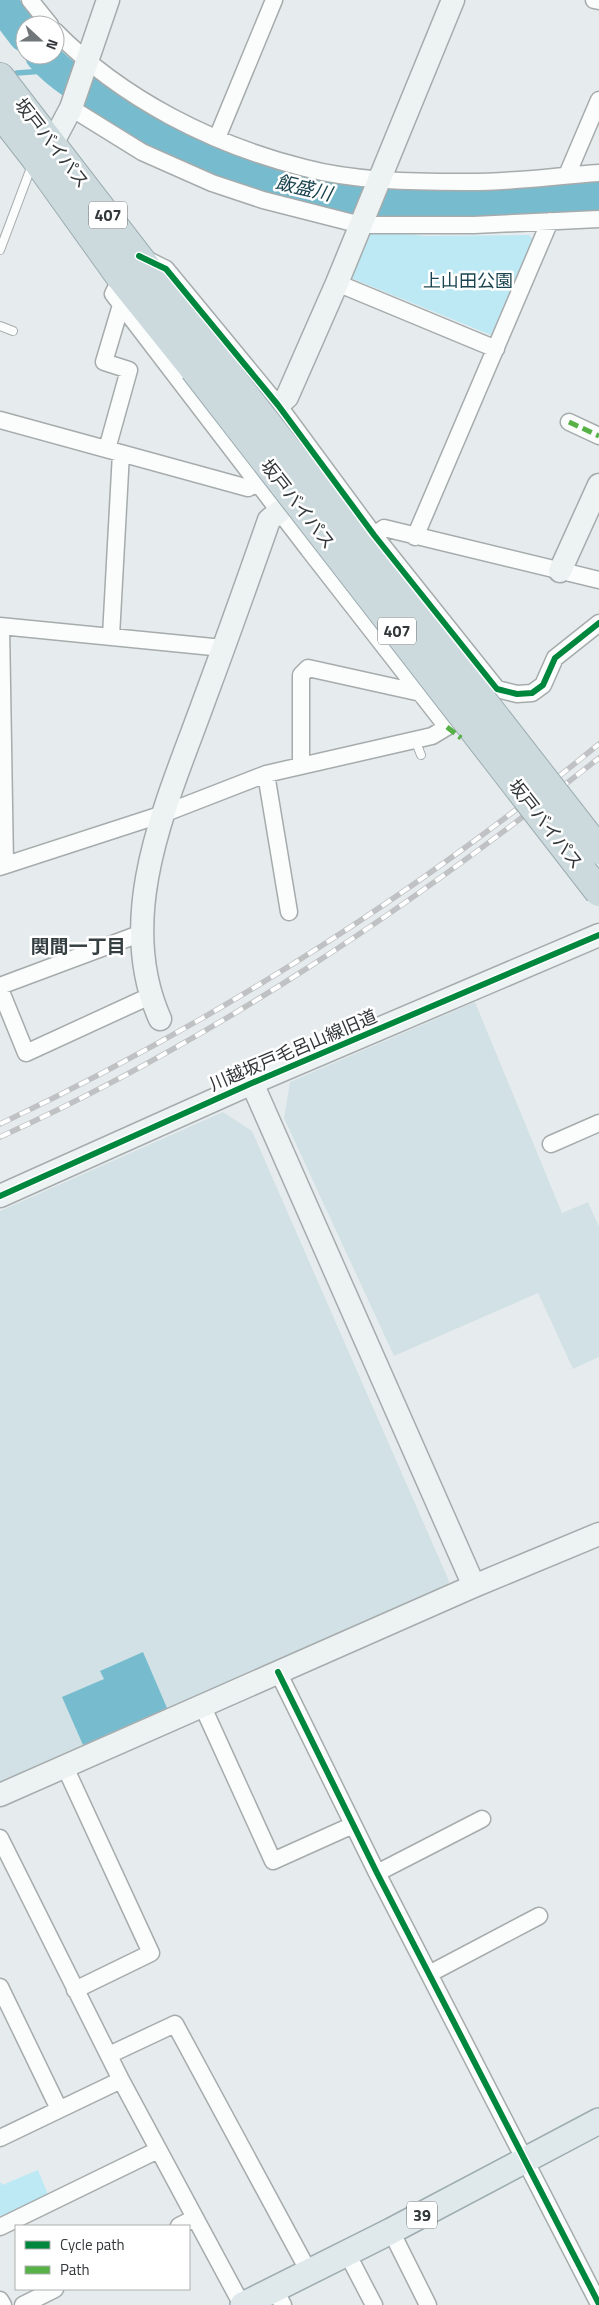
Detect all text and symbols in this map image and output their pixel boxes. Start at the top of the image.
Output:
north arrow [15,15,65,65]
text: N [41,37,64,53]
street label: 坂戸バイパス [8,92,96,194]
water label: 飯盛川 [273,166,337,208]
road number: 407 [89,202,127,228]
park label: 上山田公園 [423,267,513,294]
street label: 坂戸バイパス [254,453,342,555]
road number: 407 [378,618,416,644]
street label: 坂戸バイパス [502,773,590,875]
district label: 関間一丁目 [30,931,126,960]
street label: 川越坂戸毛呂山線旧道 [205,1002,381,1098]
road number: 39 [407,2202,437,2228]
legend [15,2225,190,2290]
text: Cycle path [60,2233,125,2256]
text: Path [60,2258,90,2281]

